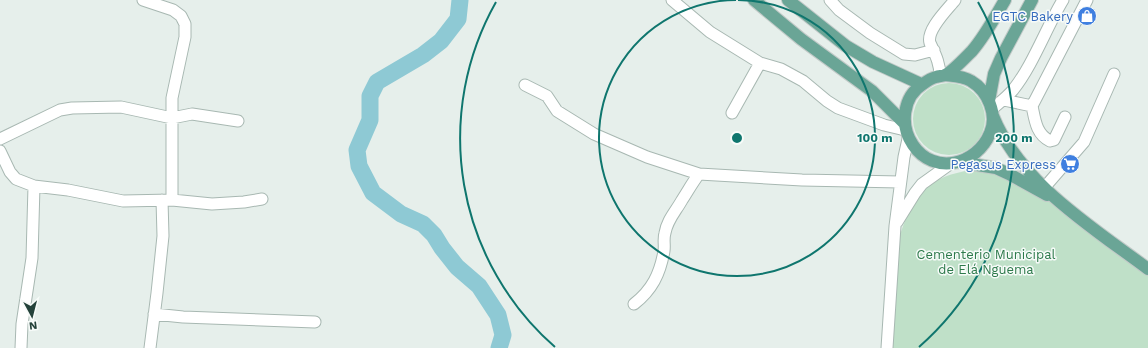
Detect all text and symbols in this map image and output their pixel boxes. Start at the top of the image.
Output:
shop icon: EGTC Bakery [1076,5,1098,27]
place label: EGTC Bakery [992,9,1073,24]
centre of rings [730,131,744,145]
text: 100 m [857,131,893,145]
text: 200 m [995,131,1033,145]
supermarket icon: Pegasus Express [1059,153,1081,175]
place label: Pegasus Express [951,157,1056,172]
park label: Cementerio Municipal de Elá Nguema [917,247,1055,277]
north arrow [12,296,52,336]
text: N [28,318,38,332]

